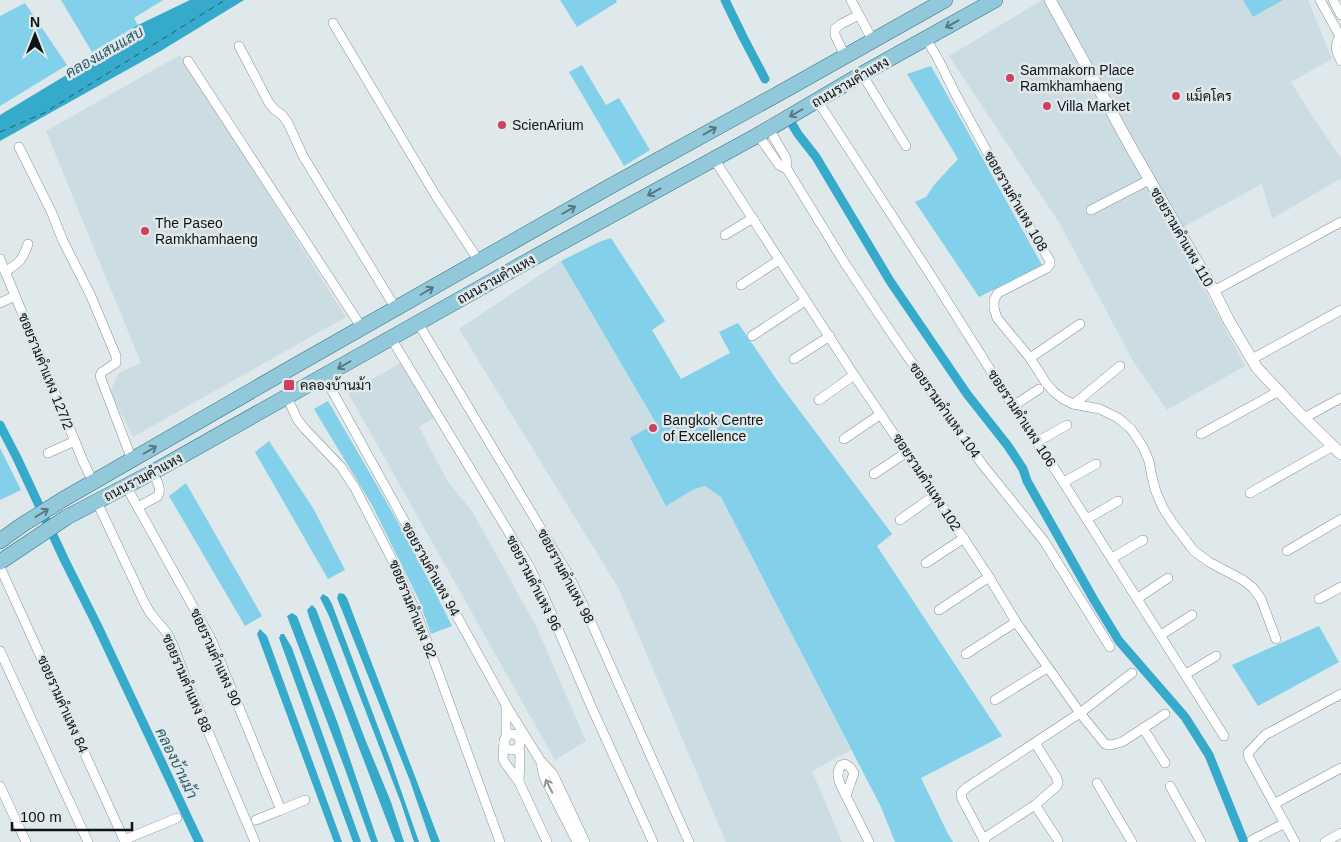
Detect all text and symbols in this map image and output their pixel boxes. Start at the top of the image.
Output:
north arrow [10,10,60,60]
text: N [30,14,40,30]
one-way arrow [945,20,960,29]
water label: คลองแสนแสบ [62,23,146,81]
street label: ถนนรามคำแหง [808,53,892,111]
place label: Sammakorn Place Ramkhamhaeng [1020,62,1135,94]
marker: Sammakorn Place Ramkhamhaeng [1004,72,1016,84]
place label: แม็คโคร [1186,87,1232,104]
marker: แม็คโคร [1170,90,1182,102]
place label: Villa Market [1057,98,1130,114]
marker: Villa Market [1041,100,1053,112]
one-way arrow [788,108,803,118]
place label: ScienArium [512,117,584,133]
marker: ScienArium [496,119,508,131]
one-way arrow [703,126,718,136]
street label: ซอยรามคำแหง 108 [981,148,1051,254]
street label: ซอยรามคำแหง 110 [1147,185,1217,290]
one-way arrow [646,187,661,197]
one-way arrow [561,205,575,215]
place label: The Paseo Ramkhamhaeng [155,215,258,247]
marker: The Paseo Ramkhamhaeng [139,225,151,237]
street label: ถนนรามคำแหง [454,251,538,307]
one-way arrow [420,285,434,295]
street label: ซอยรามคำแหง 127/2 [15,310,77,432]
street label: ซอยรามคําแหง 104 [906,359,984,461]
one-way arrow [337,360,351,370]
street label: ซอยรามคําแหง 106 [985,366,1060,470]
place label: คลองบ้านม้า [300,376,371,393]
marker: คลองบ้านม้า [282,378,296,392]
place label: Bangkok Centre of Excellence [663,412,764,444]
marker: Bangkok Centre of Excellence [647,422,659,434]
street label: ซอยรามคําแหง 102 [890,430,965,534]
one-way arrow [142,445,157,455]
street label: ถนนรามคำแหง [101,450,185,504]
one-way arrow [34,508,48,518]
street label: ซอยรามคําแหง 94 [399,519,464,619]
street label: ซอยรามคําแหง 98 [534,526,598,626]
street label: ซอยรามคําแหง 96 [503,533,565,634]
street label: ซอยรามคําแหง 92 [386,557,440,661]
street label: ซอยรามคำแหง 90 [187,606,245,708]
street label: ซอยรามคำแหง 88 [159,632,215,735]
street label: ซอยรามคำแหง 84 [34,653,92,755]
water label: คลองบ้านม้า [153,725,202,801]
one-way arrow [544,779,553,794]
scale bar [12,800,132,832]
text: 100 m [20,808,62,825]

